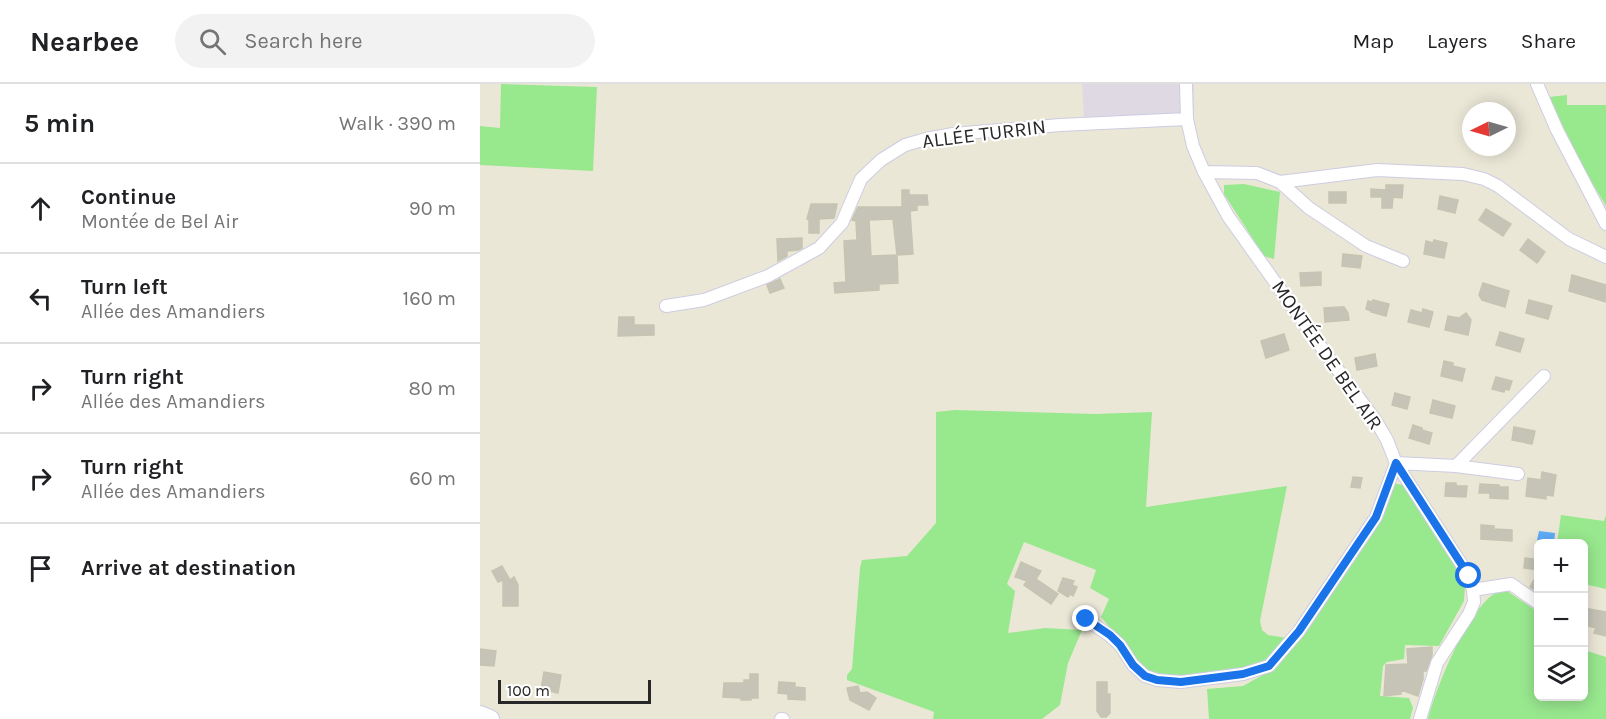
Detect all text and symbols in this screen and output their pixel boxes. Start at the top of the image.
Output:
search box [175,14,595,68]
text: Nearbee [30,25,139,58]
icon: search [196,25,229,58]
text: Search here [244,28,363,54]
text: Map [1352,29,1394,53]
text: Layers [1427,29,1488,53]
text: Share [1521,29,1576,53]
north arrow [1462,102,1516,156]
text: 5 min [24,108,95,139]
text: Walk · 390 m [339,112,456,135]
street label: ALLÉE TURRIN [921,114,1047,153]
text: Continue [81,184,176,210]
icon: ahead [24,192,57,225]
text: 90 m [409,197,456,220]
text: Montée de Bel Air [81,210,238,233]
text: Turn left [81,274,168,300]
street label: MONTÉE DE BEL AIR [1267,275,1388,434]
icon: left [24,282,57,315]
text: 160 m [403,287,456,310]
text: Allée des Amandiers [81,300,265,323]
text: Turn right [81,364,184,390]
icon: right [24,372,57,405]
text: 80 m [408,377,456,400]
text: Allée des Amandiers [81,390,265,413]
text: Turn right [81,454,184,480]
icon: right [24,462,57,495]
text: 60 m [409,467,456,490]
text: Allée des Amandiers [81,480,265,503]
map controls [1534,539,1588,701]
button: + [1534,539,1588,593]
icon: arrive [24,552,57,585]
text: Arrive at destination [81,555,296,581]
route start [1455,562,1481,588]
button: − [1534,593,1588,647]
route end [1072,605,1098,631]
button: layers [1534,647,1588,701]
scale bar [498,677,651,704]
text: 100 m [507,681,550,700]

